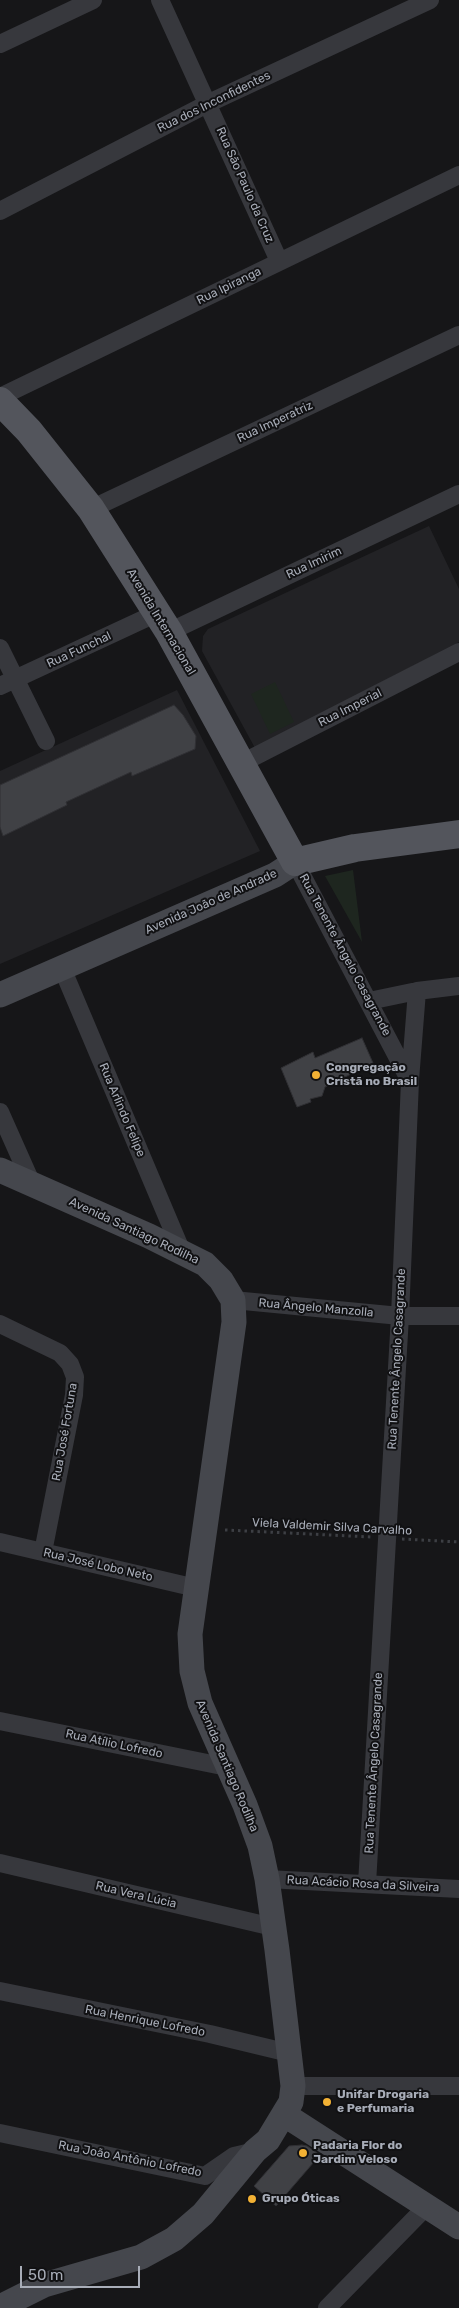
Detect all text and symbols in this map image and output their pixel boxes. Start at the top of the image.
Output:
street label: Rua dos Inconfidentes [155,68,273,136]
street label: Rua São Paulo da Cruz [213,125,277,245]
street label: Rua Ipiranga [194,264,264,308]
street label: Rua Imperatriz [235,398,315,446]
street label: Rua Imirim [284,544,344,582]
street label: Avenida Internacional [124,566,198,678]
street label: Rua Funchal [44,629,114,671]
street label: Rua Imperial [316,686,384,730]
street label: Avenida João de Andrade [143,866,279,938]
street label: Rua Tenente Ângelo Casagrande [296,872,394,1038]
street label: Rua Arlindo Felipe [96,1061,148,1159]
place label: Congregação Cristã no Brasil [326,1061,417,1089]
marker: Congregação Cristã no Brasil [310,1069,322,1081]
street label: Avenida Santiago Rodilha [67,1195,201,1267]
street label: Rua Tenente Ângelo Casagrande [385,1268,409,1450]
street label: Rua Ângelo Manzolla [258,1296,374,1320]
street label: Rua José Fortuna [49,1382,81,1482]
street label: Viela Valdemir Silva Carvalho [252,1516,412,1538]
street label: Rua José Lobo Neto [42,1545,154,1585]
street label: Rua Tenente Ângelo Casagrande [362,1672,386,1854]
street label: Avenida Santiago Rodilha [193,1698,261,1834]
street label: Rua Atílio Lofredo [64,1727,164,1761]
street label: Rua Acácio Rosa da Silveira [286,1873,440,1895]
street label: Rua Vera Lúcia [94,1879,178,1911]
street label: Rua Henrique Lofredo [84,2002,206,2040]
place label: Unifar Drogaria e Perfumaria [337,2088,429,2116]
marker: Unifar Drogaria e Perfumaria [321,2096,333,2108]
street label: Rua João Antônio Lofredo [57,2138,203,2180]
place label: Padaria Flor do Jardim Veloso [313,2139,402,2167]
marker: Padaria Flor do Jardim Veloso [297,2147,309,2159]
place label: Grupo Óticas [262,2192,340,2206]
marker: Grupo Óticas [246,2193,258,2205]
scale bar [22,2256,142,2288]
text: 50 m [28,2266,63,2284]

